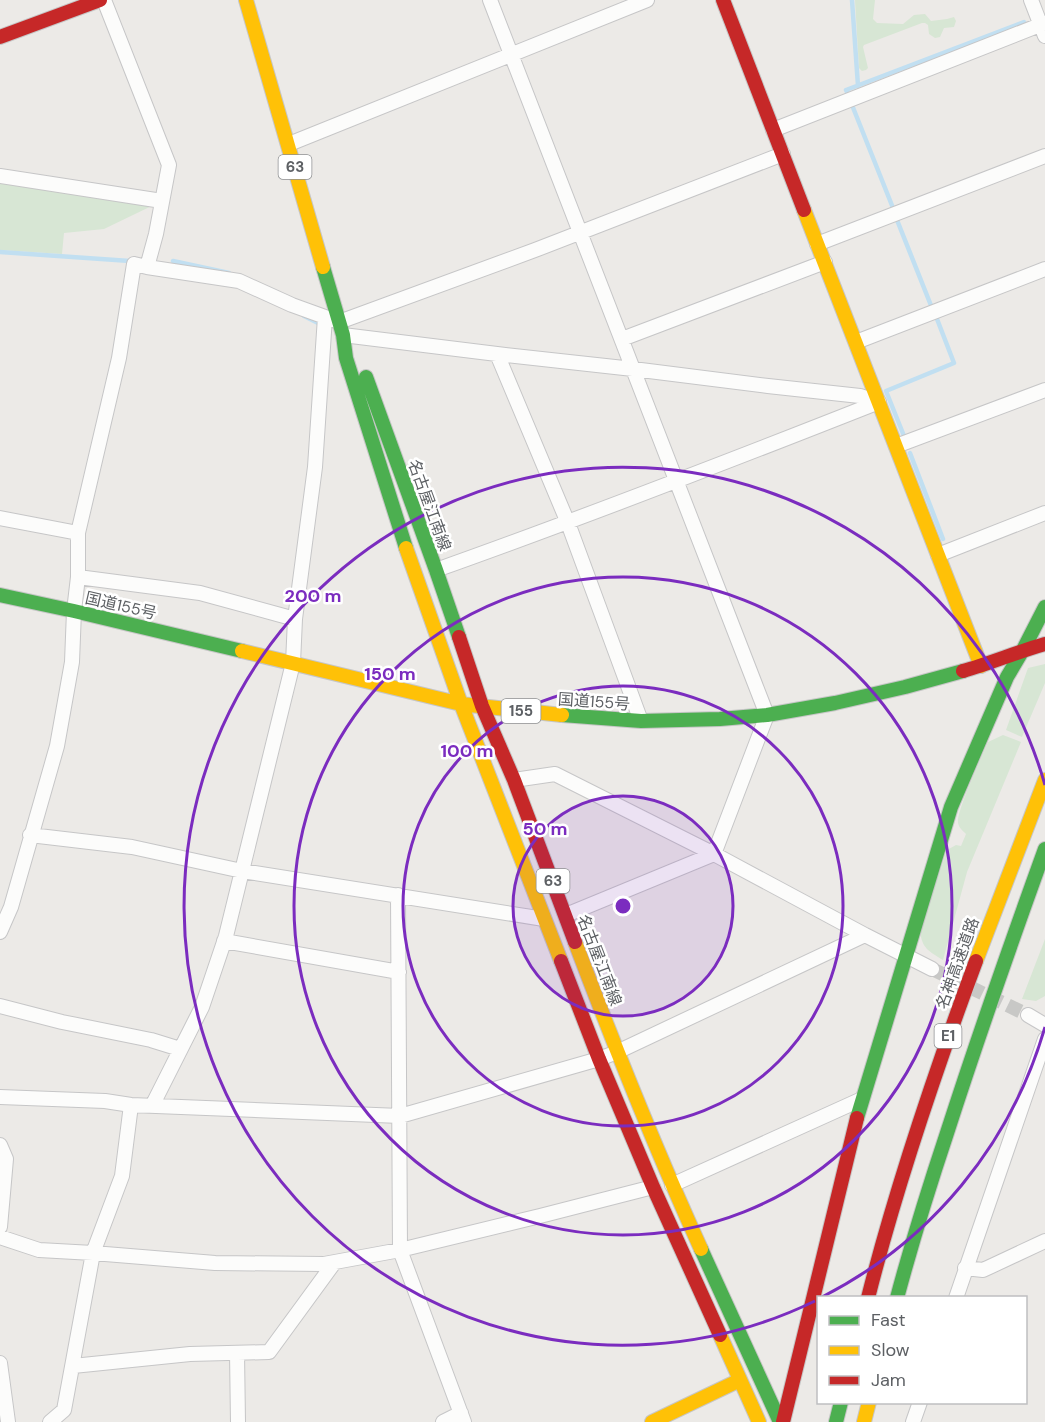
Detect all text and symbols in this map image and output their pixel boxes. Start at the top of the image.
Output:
road number: 63 [278,155,312,179]
street label: 名古屋江南線 [403,456,456,554]
text: 200 m [285,584,341,608]
street label: 国道155号 [83,587,159,624]
text: 150 m [364,662,416,686]
street label: 国道155号 [557,688,631,715]
road number: 155 [502,699,540,723]
text: 100 m [440,739,494,763]
text: 50 m [522,817,568,841]
road number: 63 [536,869,570,893]
centre of rings [613,896,633,916]
street label: 名古屋江南線 [573,912,627,1009]
street label: 名神高速道路 [931,914,984,1012]
road number: E1 [934,1024,962,1048]
legend [817,1296,1027,1404]
text: Fast [871,1308,906,1332]
text: Slow [871,1338,910,1362]
text: Jam [871,1368,906,1392]

